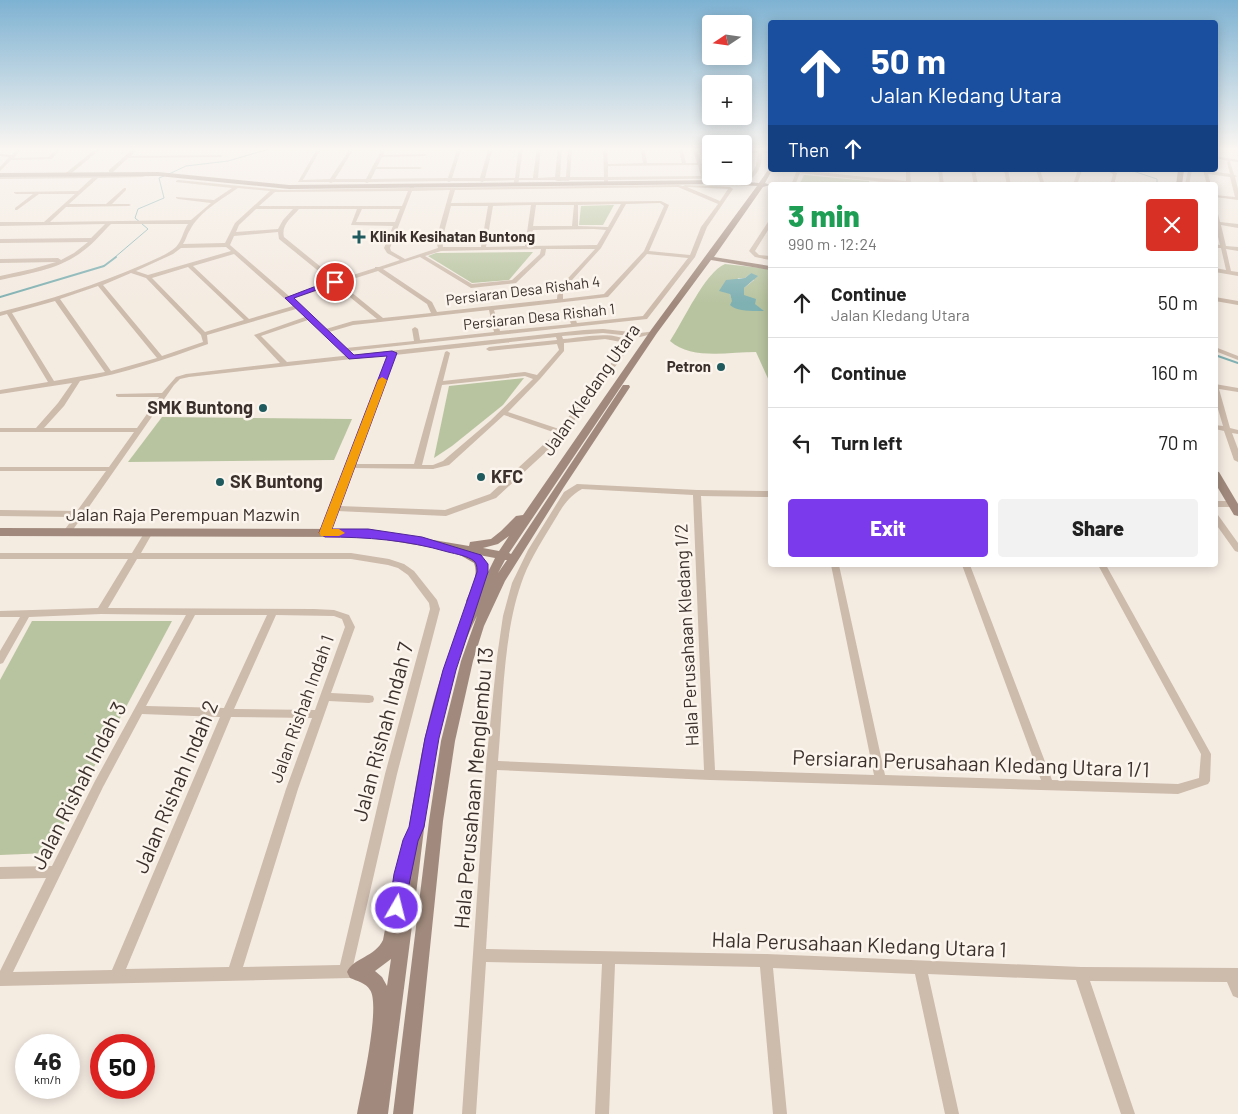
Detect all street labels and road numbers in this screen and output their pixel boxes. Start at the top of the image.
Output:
street label: Persiaran Desa Rishah 4 [445,272,601,308]
street label: Persiaran Desa Rishah 1 [462,299,616,333]
street label: Jalan Kledang Utara [536,319,644,460]
street label: Jalan Raja Perempuan Mazwin [66,503,300,525]
street label: Hala Perusahaan Kledang 1/2 [669,523,703,747]
street label: Jalan Rishah Indah 1 [264,632,338,786]
street label: Jalan Rishah Indah 7 [346,639,417,824]
street label: Hala Perusahaan Menglembu 13 [448,646,497,930]
street label: Jalan Rishah Indah 2 [127,696,222,877]
street label: Jalan Rishah Indah 3 [25,697,131,873]
street label: Persiaran Perusahaan Kledang Utara 1/1 [792,744,1150,781]
street label: Hala Perusahaan Kledang Utara 1 [711,926,1007,961]

